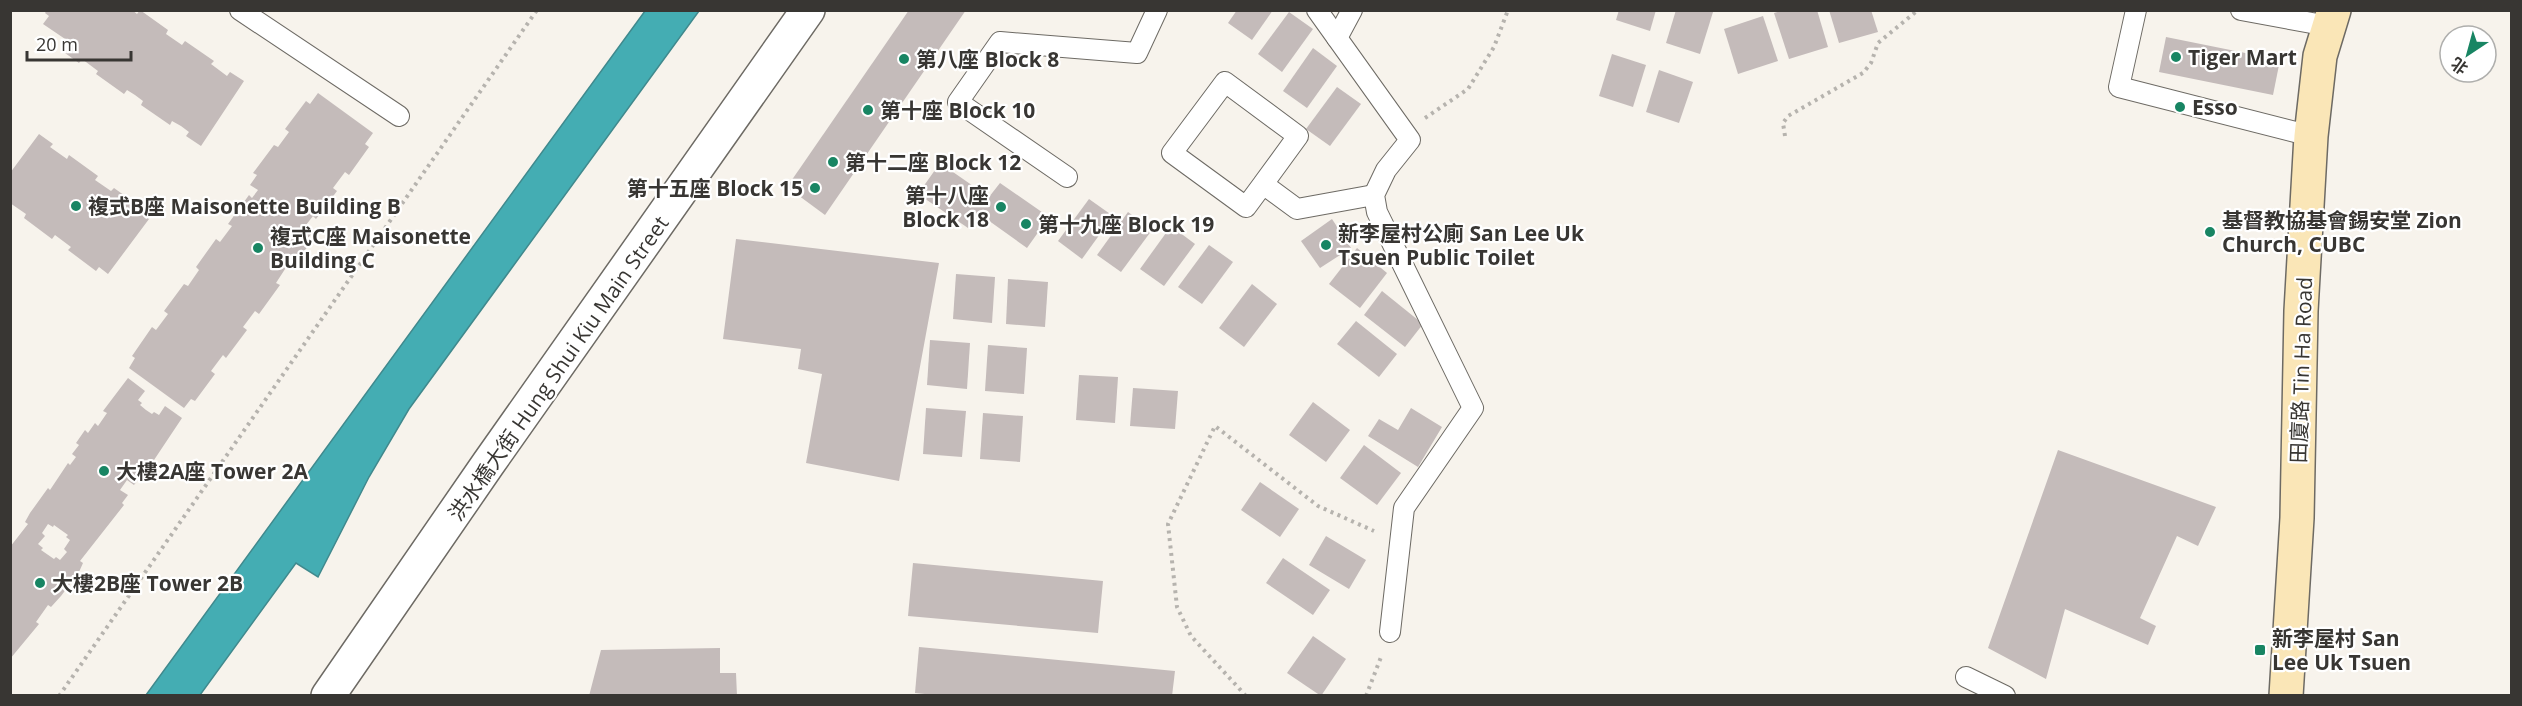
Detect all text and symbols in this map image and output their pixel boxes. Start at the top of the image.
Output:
scale bar [27,24,130,62]
north arrow [2438,24,2498,84]
text: 20 m [36,32,78,56]
place label: Tiger Mart [2188,43,2297,71]
place label: 第八座 Block 8 [916,45,1059,73]
marker: Tiger Mart [2169,50,2183,64]
marker: 第八座 Block 8 [897,52,911,66]
text: 北 [2446,53,2472,80]
place label: Esso [2192,93,2238,121]
place label: 第十座 Block 10 [880,96,1035,124]
marker: Esso [2173,100,2187,114]
marker: 第十座 Block 10 [861,103,875,117]
place label: 第十二座 Block 12 [845,148,1021,176]
marker: 第十二座 Block 12 [826,155,840,169]
place label: 第十五座 Block 15 [627,174,803,202]
marker: 第十五座 Block 15 [808,181,822,195]
place label: 第十八座 Block 18 [902,181,989,233]
place label: 複式B座 Maisonette Building B [88,192,401,220]
marker: 複式B座 Maisonette Building B [69,199,83,213]
marker: 第十八座 Block 18 [994,200,1008,214]
place label: 基督教協基會錫安堂 Zion Church, CUBC [2222,206,2462,258]
street label: 洪水橋大街 Hung Shui Kiu Main Street [442,210,674,526]
place label: 第十九座 Block 19 [1038,210,1214,238]
marker: 第十九座 Block 19 [1019,217,1033,231]
place label: 新李屋村公廁 San Lee Uk Tsuen Public Toilet [1338,219,1585,271]
place label: 複式C座 Maisonette Building C [270,222,471,274]
marker: 基督教協基會錫安堂 Zion Church, CUBC [2203,225,2217,239]
marker: 新李屋村公廁 San Lee Uk Tsuen Public Toilet [1319,238,1333,252]
marker: 複式C座 Maisonette Building C [251,241,265,255]
street label: 田廈路 Tin Ha Road [2284,276,2318,464]
place label: 大樓2A座 Tower 2A [116,457,308,485]
marker: 大樓2A座 Tower 2A [97,464,111,478]
place label: 大樓2B座 Tower 2B [52,569,243,597]
marker: 大樓2B座 Tower 2B [33,576,47,590]
place label: 新李屋村 San Lee Uk Tsuen [2272,624,2411,676]
marker: 新李屋村 San Lee Uk Tsuen [2253,643,2267,657]

